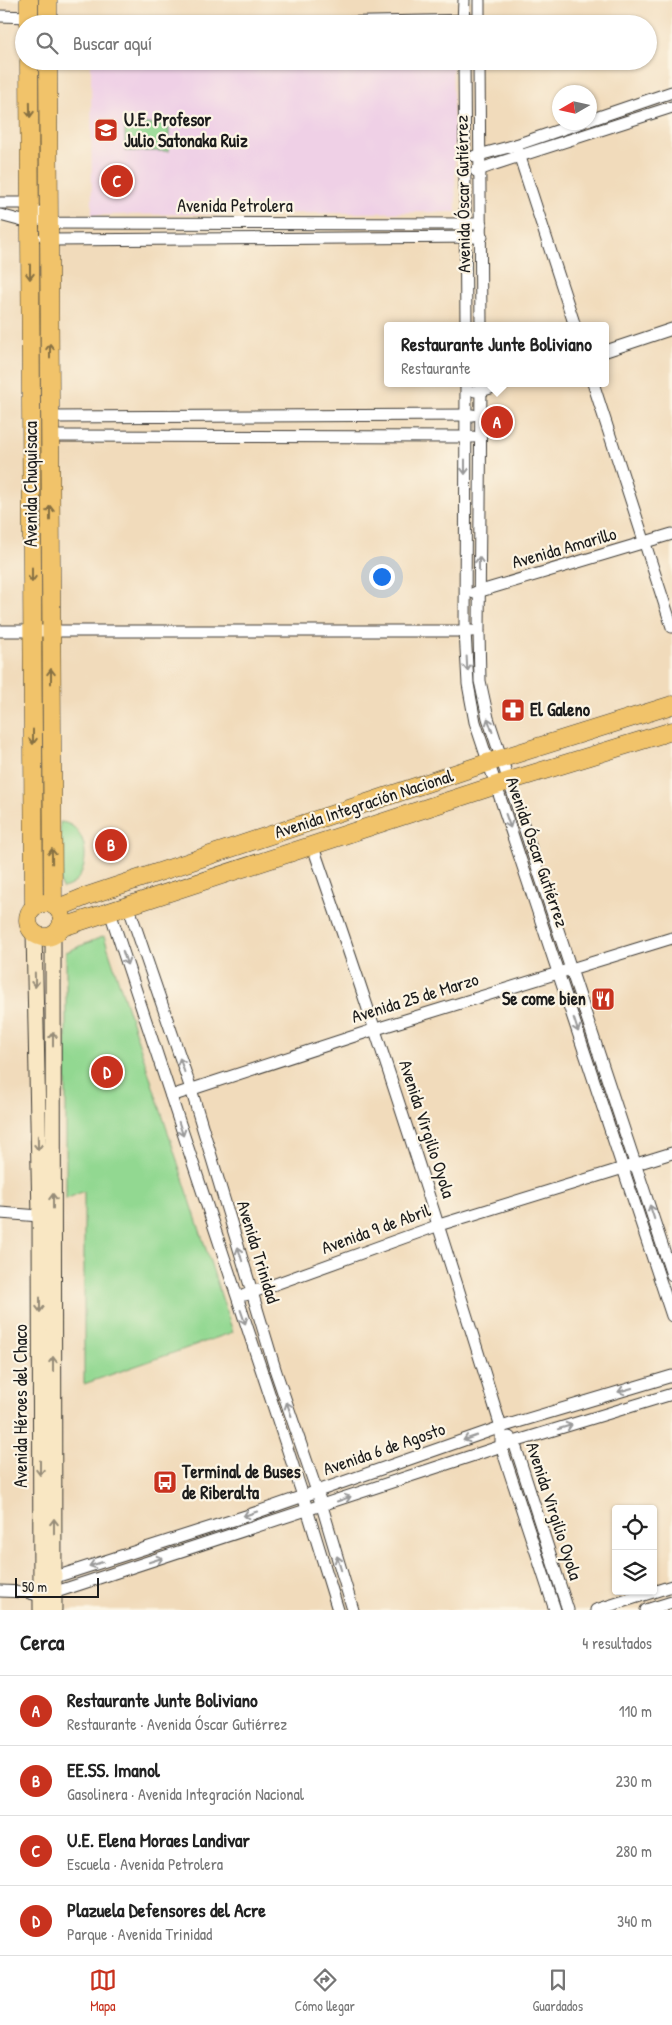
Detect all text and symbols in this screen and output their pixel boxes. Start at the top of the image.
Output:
search box [15,15,657,70]
icon: search [33,29,61,57]
text: Buscar aquí [73,30,152,56]
north arrow [552,85,597,130]
one-way arrow [25,102,35,118]
place label: U.E. Profesor Julio Satonaka Ruiz [124,107,248,153]
street label: Avenida Óscar Gutiérrez [449,115,476,273]
school or university icon: U.E. Profesor Julio Satonaka Ruiz [93,117,119,143]
pin: C [101,162,133,200]
street label: Avenida Petrolera [177,193,293,218]
one-way arrow [26,264,35,280]
popup [384,322,609,387]
text: Restaurante Junte Boliviano [401,331,592,357]
one-way arrow [45,343,55,360]
text: Restaurante [401,357,471,379]
pin: A [481,403,513,441]
street label: Avenida Chuquisaca [18,421,43,547]
one-way arrow [461,459,470,475]
one-way arrow [45,506,55,522]
street label: Avenida Amarillo [509,521,619,574]
one-way arrow [475,556,484,572]
your location [369,564,395,590]
one-way arrow [27,566,37,583]
one-way arrow [462,656,471,672]
one-way arrow [46,668,56,684]
pharmacy icon: El Galeno [500,697,526,723]
place label: El Galeno [530,697,591,722]
one-way arrow [485,717,495,733]
one-way arrow [28,729,37,745]
street label: Avenida Integración Nacional [271,763,457,844]
street label: Avenida Óscar Gutiérrez [500,773,575,931]
one-way arrow [503,813,513,829]
pin: B [95,826,127,864]
one-way arrow [47,848,57,864]
one-way arrow [121,950,131,966]
street label: Avenida 25 de Marzo [348,966,481,1029]
one-way arrow [30,972,40,988]
place label: Se come bien [502,986,586,1011]
restaurant icon: Se come bien [590,986,616,1012]
one-way arrow [572,1016,581,1032]
one-way arrow [48,1031,58,1048]
pin: D [91,1053,123,1091]
one-way arrow [177,1057,187,1073]
street label: Avenida Virgilio Oyola [393,1057,462,1201]
one-way arrow [177,1121,187,1137]
one-way arrow [33,1134,43,1151]
one-way arrow [48,1194,58,1210]
street label: Avenida Trinidad [231,1197,286,1306]
street label: Avenida 9 de Abril [318,1197,434,1260]
one-way arrow [646,1204,656,1220]
one-way arrow [235,1246,245,1262]
one-way arrow [35,1297,45,1313]
one-way arrow [239,1308,248,1324]
street label: Avenida Héroes del Chaco [8,1324,33,1488]
one-way arrow [48,1356,58,1372]
one-way arrow [618,1385,634,1395]
one-way arrow [284,1401,293,1417]
street label: Avenida 6 de Agosto [319,1416,448,1481]
one-way arrow [556,1421,572,1431]
one-way arrow [463,1434,478,1443]
street label: Avenida Virgilio Oyola [520,1439,589,1583]
place label: Terminal de Buses de Riberalta [181,1459,301,1505]
one-way arrow [35,1460,45,1476]
bus stop icon: Terminal de Buses de Riberalta [152,1469,178,1495]
one-way arrow [336,1494,351,1503]
map controls [612,1505,657,1595]
button: locate [612,1505,657,1550]
one-way arrow [243,1510,259,1519]
one-way arrow [49,1519,59,1535]
button: layers [612,1550,657,1595]
one-way arrow [148,1554,164,1564]
one-way arrow [333,1556,343,1572]
one-way arrow [88,1560,104,1570]
scale bar [15,1575,99,1598]
text: 50 m [22,1577,47,1596]
text: Cerca [20,1628,64,1657]
text: 4 resultados [582,1632,652,1654]
text: Restaurante Junte Boliviano [67,1687,258,1713]
text: A [32,1700,40,1722]
text: 110 m [619,1700,652,1722]
text: Restaurante · Avenida Óscar Gutiérrez [67,1713,287,1735]
text: EE.SS. Imanol [67,1757,160,1783]
text: B [32,1770,40,1792]
text: 230 m [616,1770,652,1792]
text: Gasolinera · Avenida Integración Nacional [67,1783,304,1805]
text: U.E. Elena Moraes Landivar [67,1827,250,1853]
text: C [32,1840,40,1862]
text: 280 m [616,1840,652,1862]
text: Escuela · Avenida Petrolera [67,1853,223,1875]
text: Plazuela Defensores del Acre [67,1897,266,1923]
text: D [32,1910,40,1932]
text: 340 m [617,1910,652,1932]
text: Parque · Avenida Trinidad [67,1923,212,1945]
tab: Mapa [89,1966,117,2015]
tab: Cómo llegar [294,1966,355,2015]
tab: Guardados [533,1966,583,2015]

